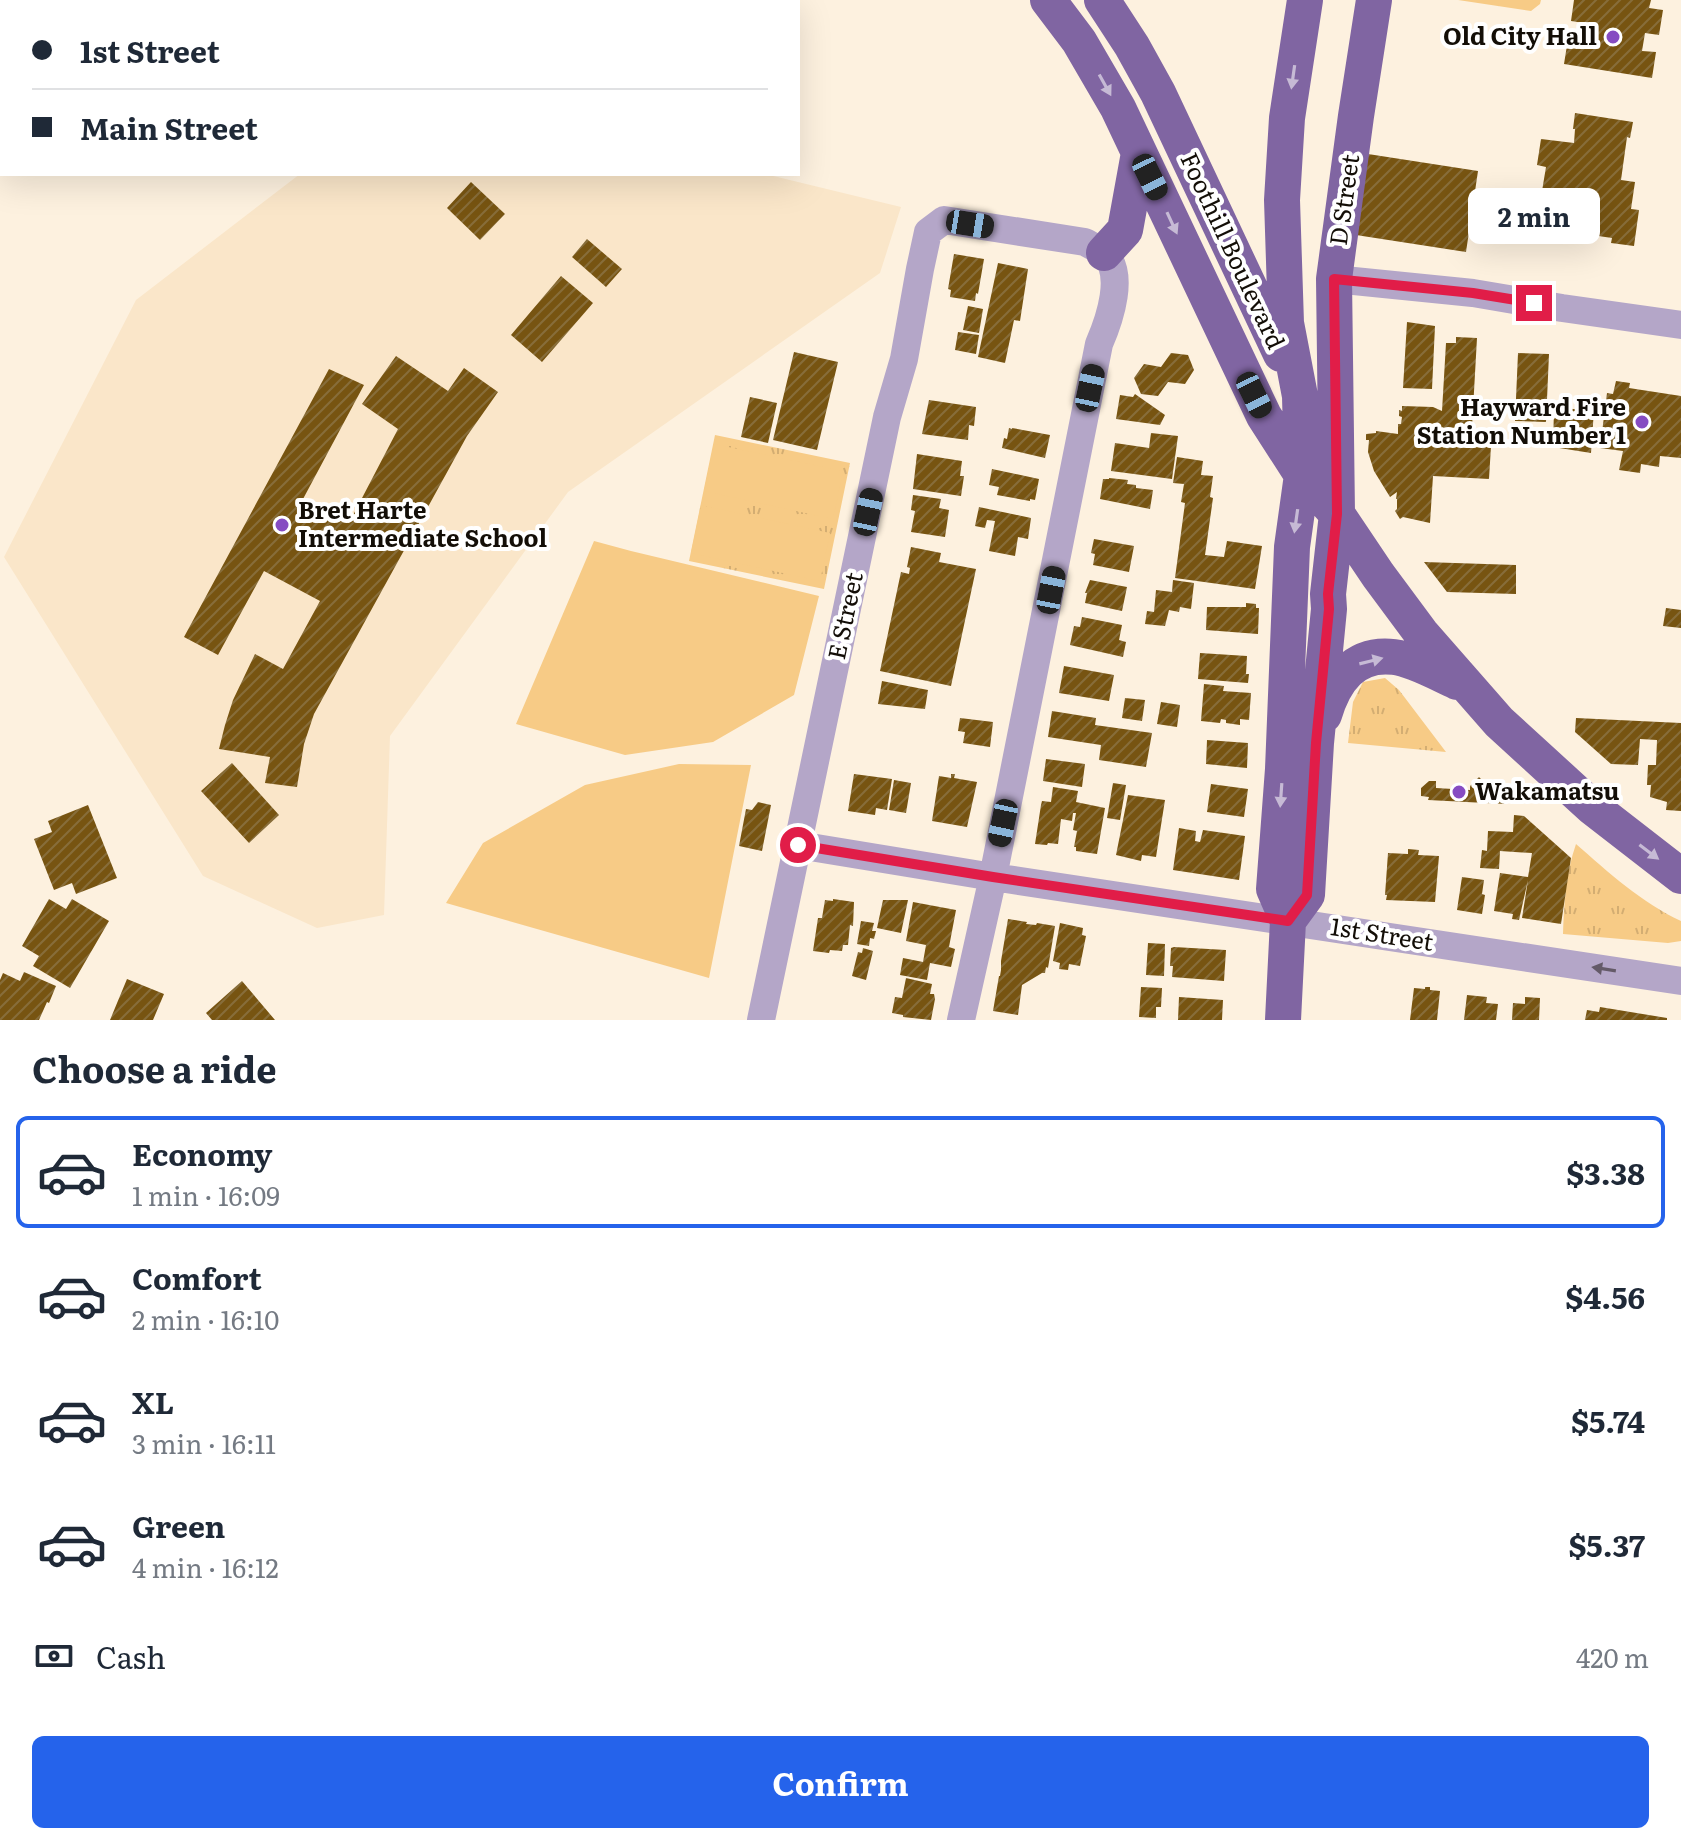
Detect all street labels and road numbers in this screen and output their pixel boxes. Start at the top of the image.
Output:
street label: Foothill Boulevard [1173,146,1295,354]
street label: D Street [1319,151,1366,248]
street label: E Street [817,568,870,663]
street label: 1st Street [1329,907,1437,958]

